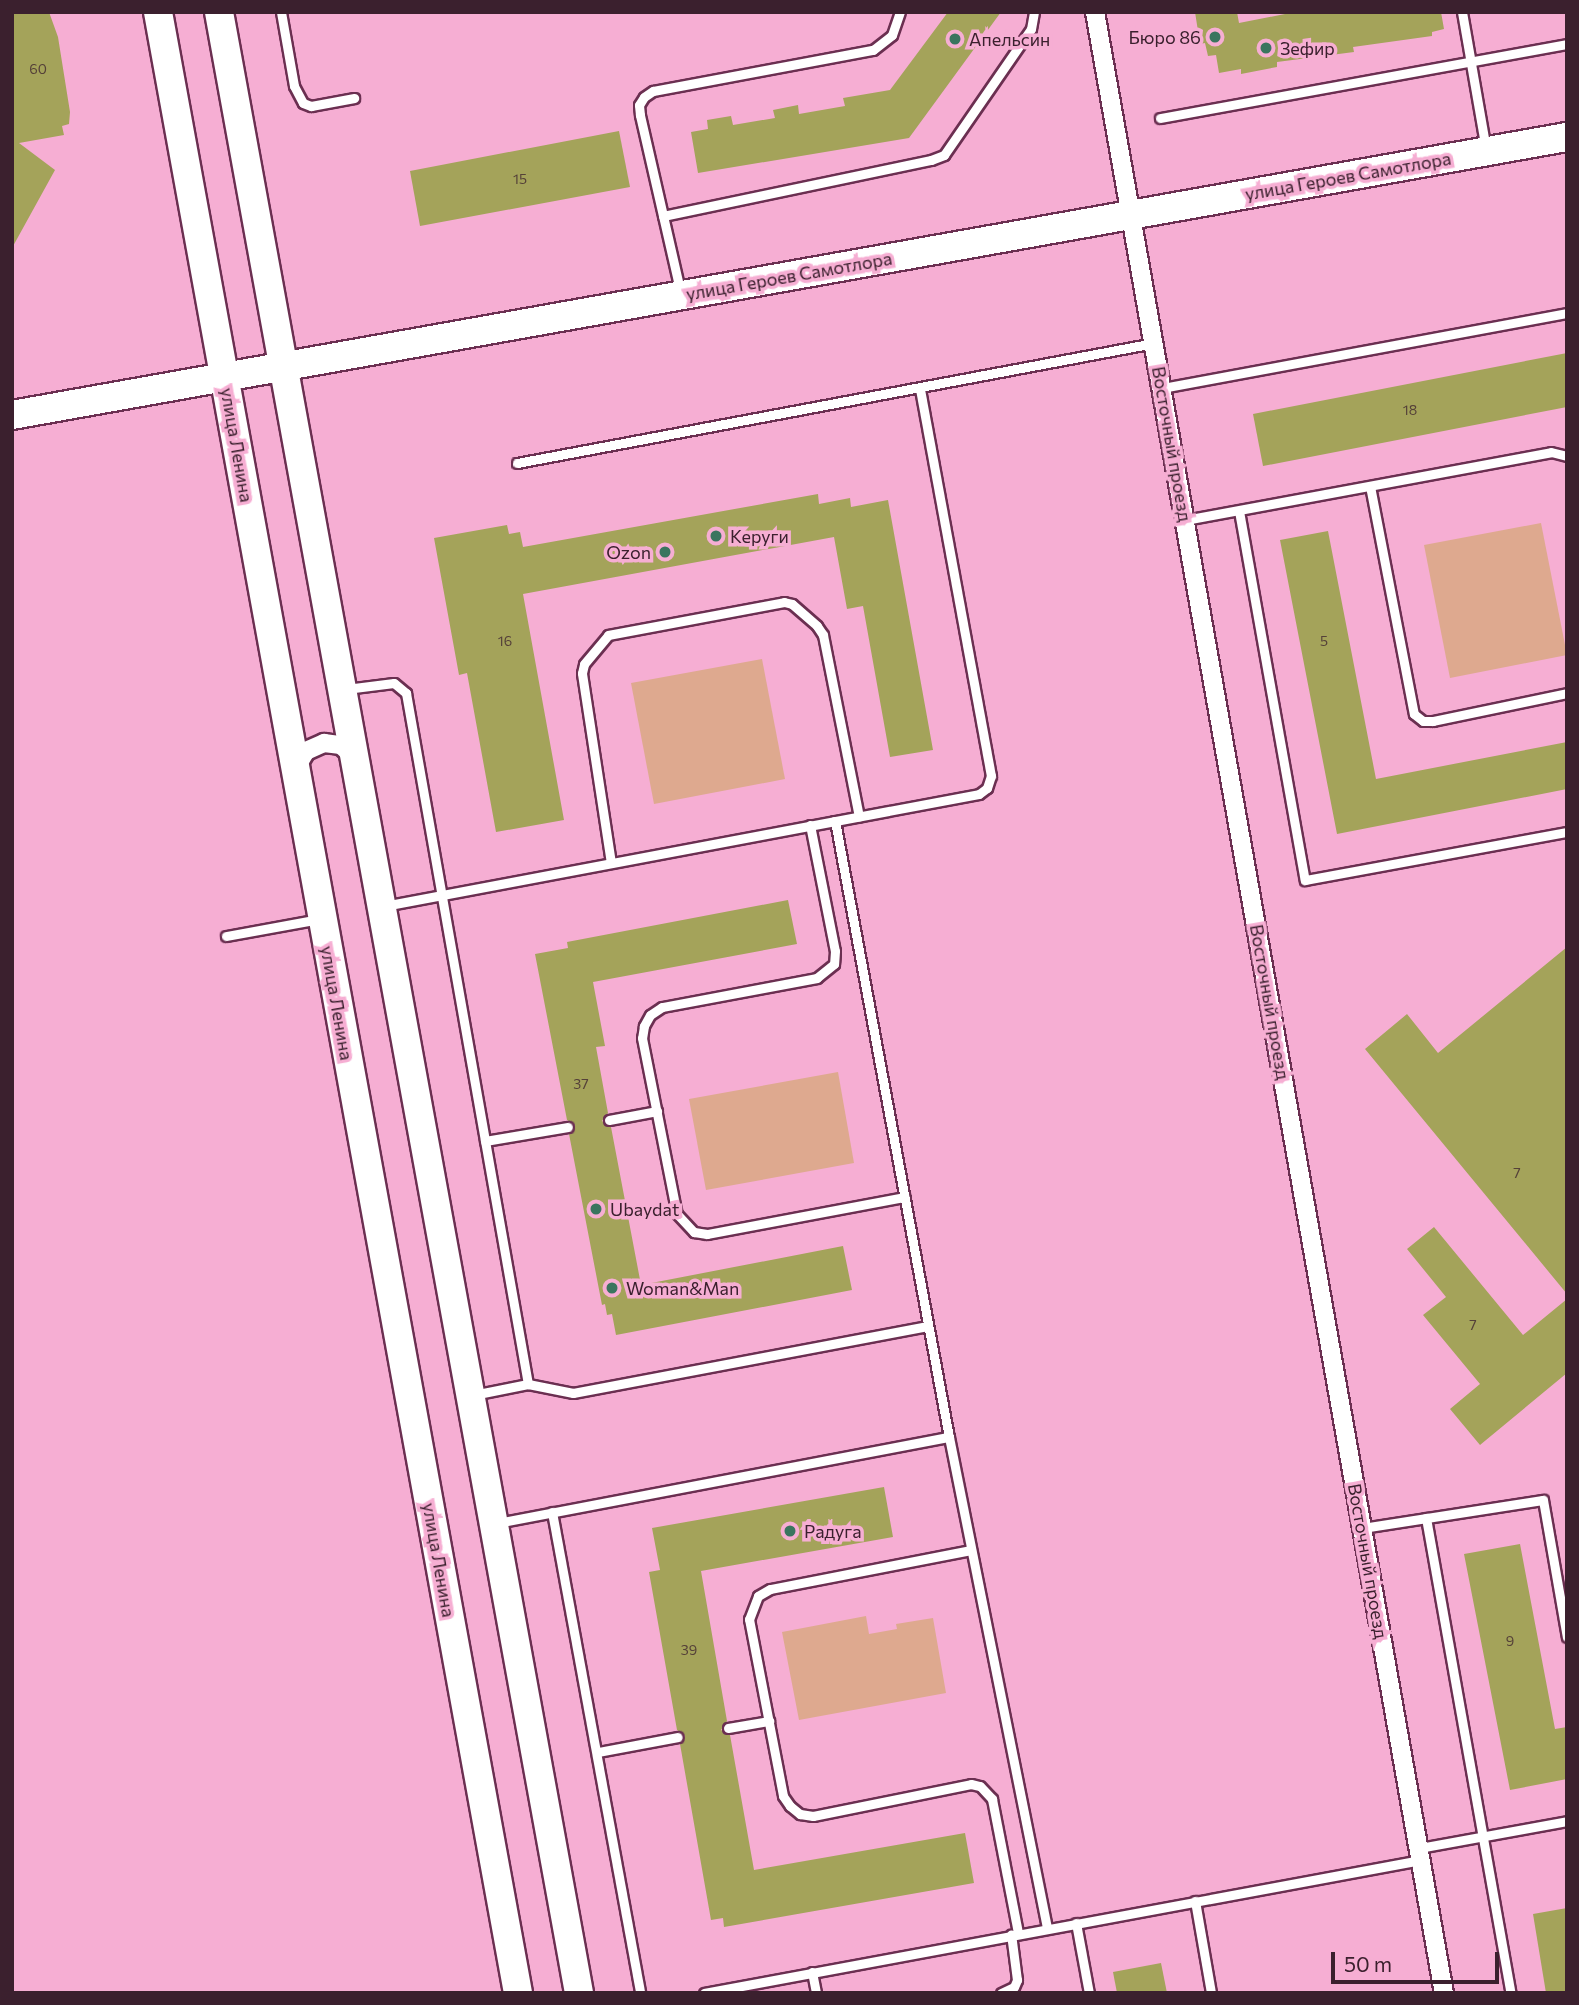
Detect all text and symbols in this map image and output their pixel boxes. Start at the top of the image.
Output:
place label: Бюро 86 [1128,26,1201,48]
place label: Апельсин [969,28,1050,50]
marker: Бюро 86 [1207,29,1223,45]
marker: Апельсин [947,31,963,47]
place label: Зефир [1280,37,1335,59]
marker: Зефир [1258,40,1274,56]
house number: 60 [29,61,47,77]
street label: улица Героев Самотлора [1243,147,1453,205]
house number: 15 [513,171,527,187]
street label: улица Героев Самотлора [684,247,894,305]
street label: Восточный проезд [1148,365,1196,523]
street label: улица Ленина [216,386,258,504]
house number: 18 [1403,402,1417,418]
place label: Керуги [730,525,789,547]
marker: Керуги [708,528,724,544]
place label: Ozon [606,541,651,563]
marker: Ozon [657,544,673,560]
house number: 16 [498,633,512,649]
house number: 5 [1320,633,1328,649]
street label: Восточный проезд [1246,923,1294,1081]
street label: улица Ленина [316,944,358,1062]
house number: 37 [573,1076,589,1092]
house number: 7 [1513,1165,1521,1181]
place label: Ubaydat [610,1198,679,1220]
marker: Ubaydat [588,1201,604,1217]
place label: Woman&Man [626,1277,739,1299]
marker: Woman&Man [604,1280,620,1296]
house number: 7 [1469,1317,1477,1333]
street label: Восточный проезд [1344,1482,1392,1640]
street label: улица Ленина [418,1501,460,1619]
place label: Радуга [804,1520,862,1542]
marker: Радуга [782,1523,798,1539]
house number: 9 [1506,1633,1514,1649]
house number: 39 [681,1642,697,1658]
scale bar [1334,1938,1502,1982]
text: 50 m [1344,1951,1392,1976]

